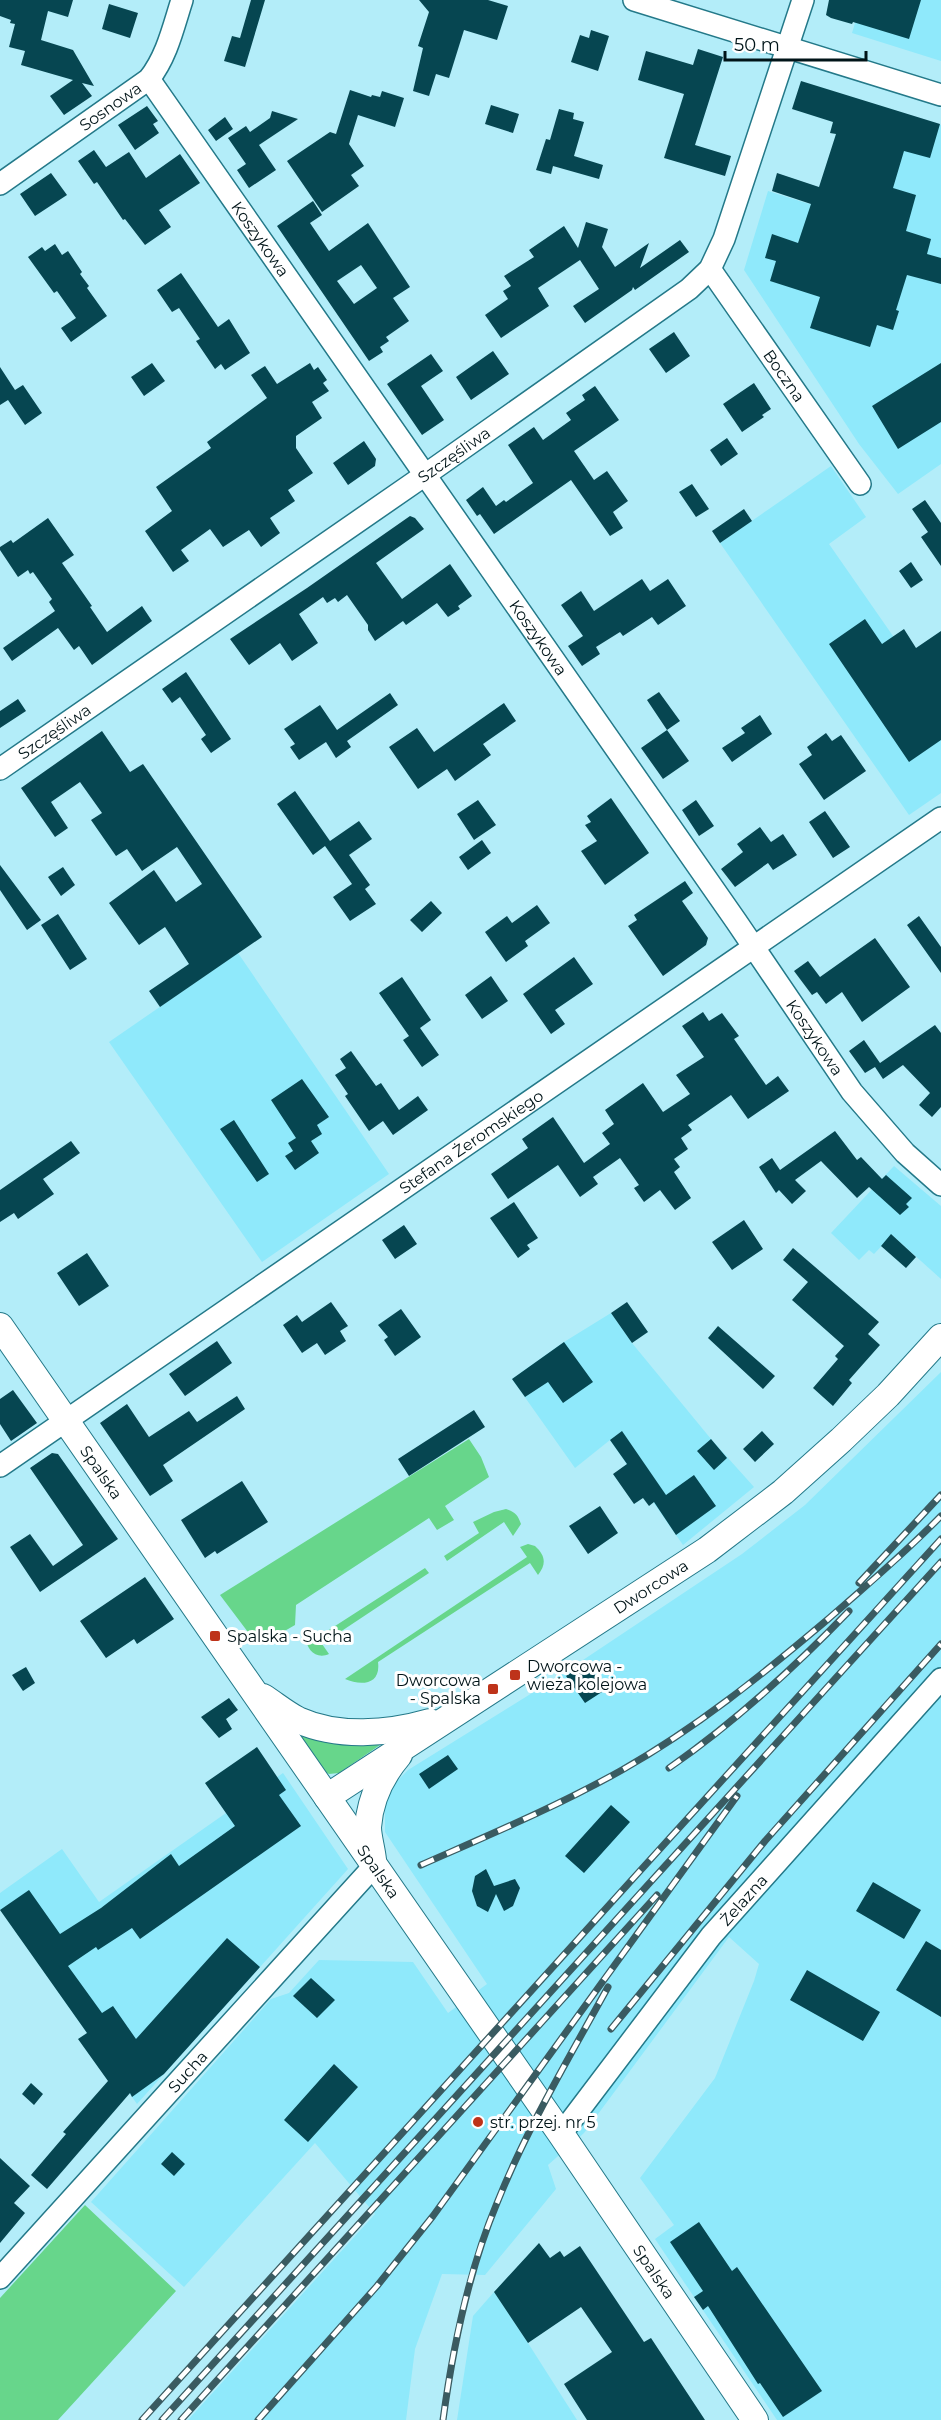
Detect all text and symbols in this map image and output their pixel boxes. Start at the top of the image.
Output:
scale bar [725,24,866,62]
text: 50 m [734,34,780,56]
street label: Sosnowa [76,78,145,135]
street label: Koszykowa [228,198,293,280]
street label: Boczna [760,346,809,405]
street label: Szczęśliwa [414,423,494,487]
street label: Koszykowa [506,596,571,679]
street label: Szczęśliwa [14,700,94,763]
street label: Koszykowa [782,996,847,1079]
street label: Stefana Żeromskiego [396,1085,547,1198]
street label: Spalska [76,1442,127,1503]
street label: Dworcowa [610,1555,692,1618]
place label: Spalska - Sucha [227,1627,352,1646]
marker: Spalska - Sucha [208,1629,222,1643]
place label: Dworcowa - wieża kolejowa [527,1657,647,1694]
marker: Dworcowa - wieża kolejowa [508,1668,522,1682]
place label: Dworcowa - Spalska [396,1671,481,1708]
marker: Dworcowa - Spalska [486,1682,500,1696]
street label: Spalska [353,1841,404,1902]
street label: Żelazna [716,1870,771,1929]
street label: Sucha [164,2047,211,2096]
place label: str. przej. nr 5 [490,2113,595,2132]
marker: str. przej. nr 5 [471,2115,485,2129]
street label: Spalska [629,2241,679,2302]

